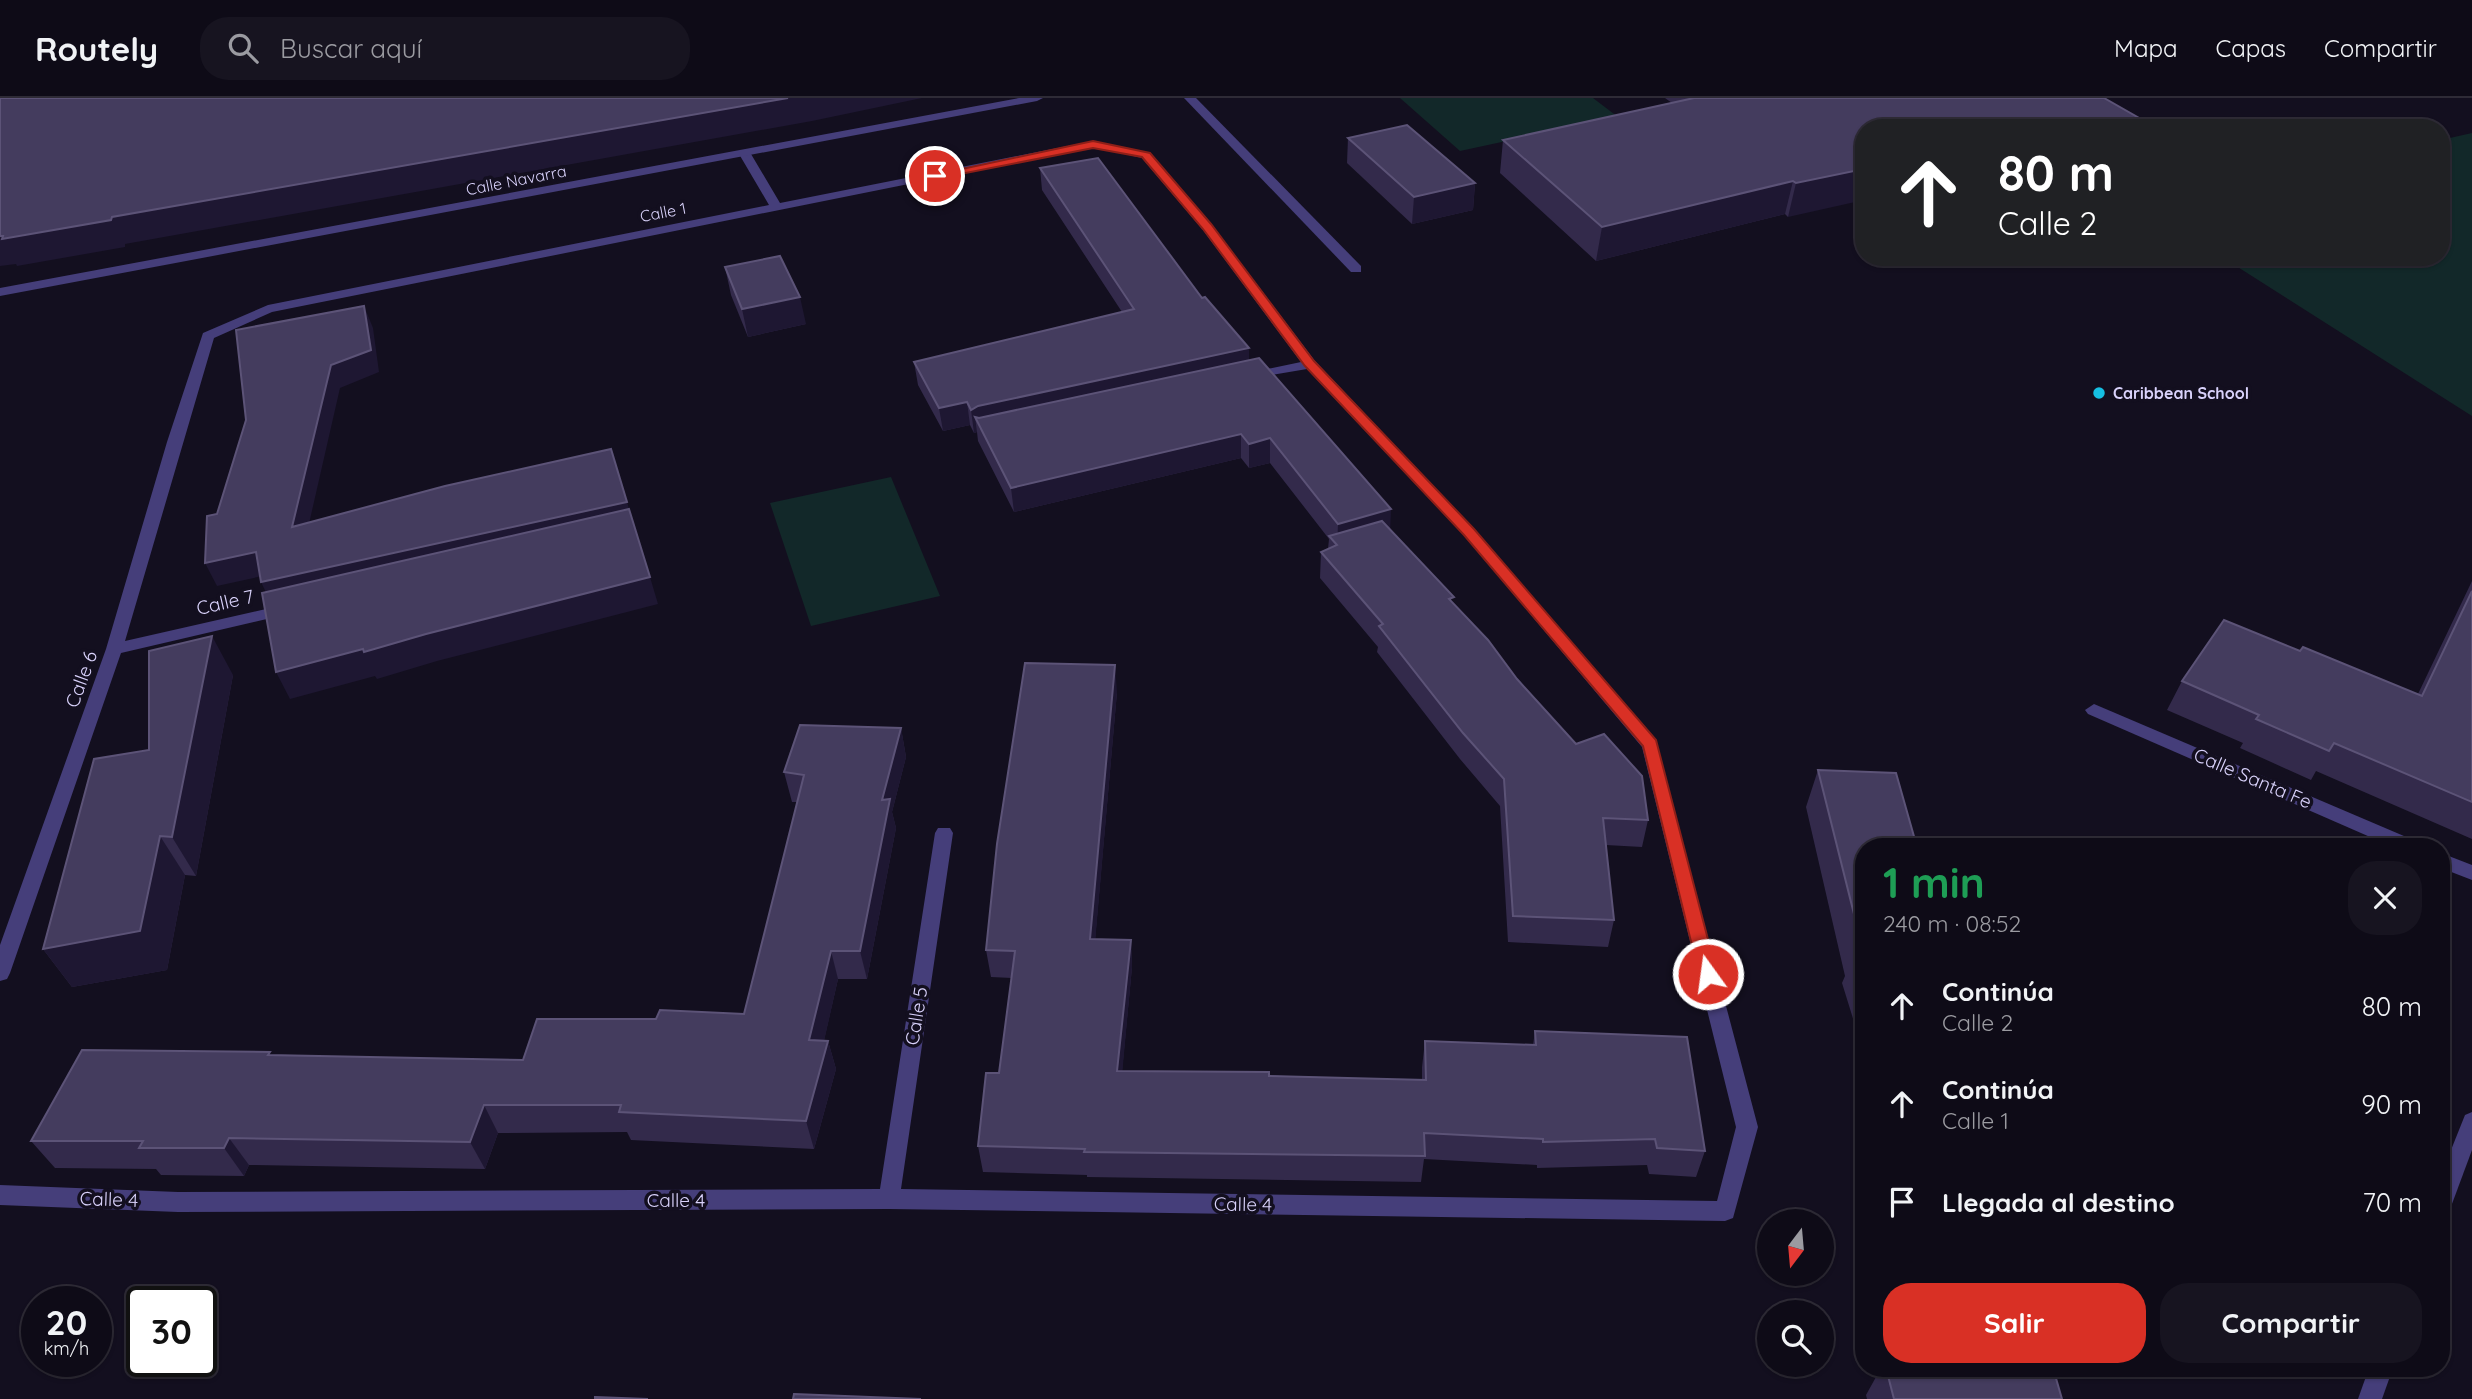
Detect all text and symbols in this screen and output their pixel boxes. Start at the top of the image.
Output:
search box [200,17,690,80]
text: Routely [35,28,158,69]
icon: search [224,29,262,67]
text: Buscar aquí [280,32,422,65]
text: Mapa [2114,33,2178,63]
text: Capas [2216,33,2286,63]
text: Compartir [2324,33,2437,63]
text: 80 m [1998,142,2114,203]
pin [905,146,965,206]
icon: ahead [1883,147,1974,238]
icon: arrive [916,157,954,195]
street label: Calle Navarra [464,160,568,200]
street label: Calle 1 [638,198,688,226]
text: Calle 2 [1998,203,2097,243]
place label: Caribbean School [2113,383,2249,403]
marker: Caribbean School [2091,385,2107,401]
street label: Calle 7 [194,584,256,620]
street label: Calle 6 [60,647,102,711]
street label: Calle Santa Fe [2190,742,2316,814]
text: 1 min [1883,856,1985,909]
button: close [2348,861,2422,935]
text: 240 m · 08:52 [1883,909,2021,938]
position arrow [1671,937,1745,1011]
text: Continúa [1942,975,2054,1008]
street label: Calle 5 [900,985,932,1047]
icon: ahead [1883,987,1921,1025]
text: 80 m [2362,990,2422,1023]
text: Calle 2 [1942,1008,2013,1037]
text: Continúa [1942,1073,2054,1106]
icon: ahead [1883,1085,1921,1123]
text: 90 m [2361,1088,2422,1121]
text: Calle 1 [1942,1106,2009,1135]
icon: arrive [1883,1183,1921,1221]
street label: Calle 4 [79,1186,139,1212]
text: Llegada al destino [1942,1186,2175,1219]
text: 70 m [2362,1186,2422,1219]
street label: Calle 4 [647,1188,705,1212]
street label: Calle 4 [1214,1191,1272,1217]
north arrow [1757,1209,1834,1286]
map controls [1757,1209,1834,1377]
button: Salir [1883,1283,2146,1363]
button: Compartir [2160,1283,2422,1363]
speed limit sign: 30 [126,1286,217,1377]
text: 20 [46,1300,87,1344]
button: search [1757,1300,1834,1377]
text: km/h [44,1337,89,1360]

